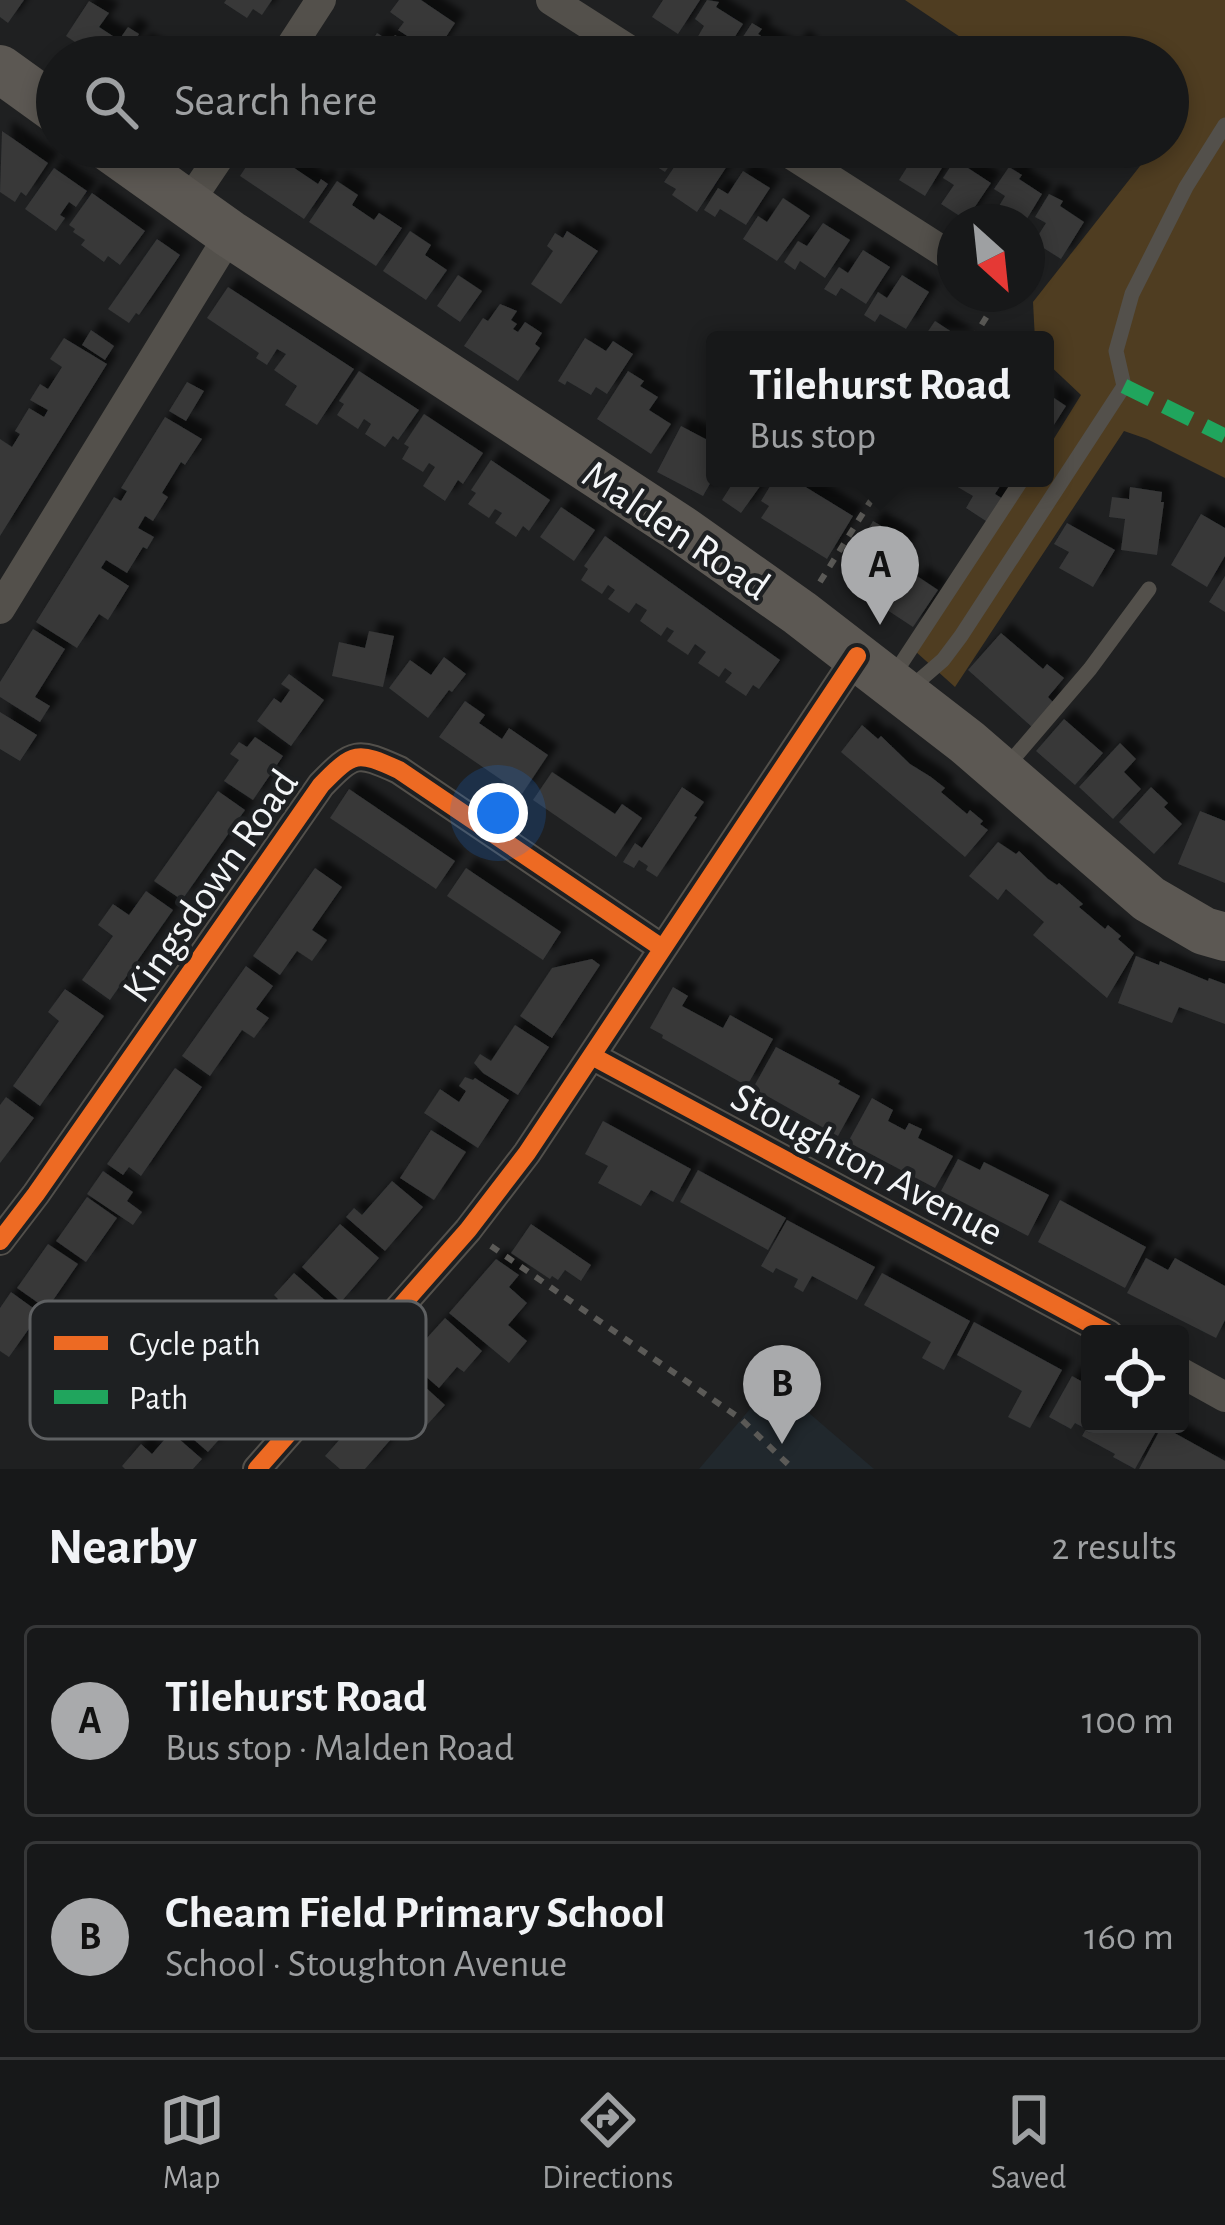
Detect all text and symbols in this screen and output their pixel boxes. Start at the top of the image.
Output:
search box [36,36,1189,168]
icon: search [78,69,144,135]
text: Search here [174,79,377,124]
north arrow [937,204,1045,312]
popup [706,331,1054,487]
text: Tilehurst Road [749,363,1011,408]
text: Bus stop [749,417,876,456]
street label: Malden Road [575,453,777,608]
pin: A [841,526,919,625]
street label: Kingsdown Road [115,762,306,1010]
your location [468,783,528,843]
street label: Stoughton Avenue [724,1076,1010,1254]
legend [30,1301,426,1439]
map controls [1081,1325,1189,1433]
button: locate [1081,1325,1189,1433]
text: Cycle path [129,1329,261,1362]
pin: B [743,1345,821,1444]
text: Path [129,1383,188,1416]
text: Nearby [48,1522,197,1573]
text: 2 results [1051,1528,1177,1567]
text: Tilehurst Road [165,1675,427,1720]
text: A [78,1702,102,1741]
text: 100 m [1082,1702,1174,1741]
text: Bus stop · Malden Road [165,1729,514,1768]
text: Cheam Field Primary School [165,1891,665,1936]
text: B [79,1918,101,1957]
text: 160 m [1084,1918,1174,1957]
text: School · Stoughton Avenue [165,1945,567,1984]
tab: Map [159,2087,225,2199]
tab: Directions [542,2087,673,2199]
tab: Saved [991,2087,1066,2199]

